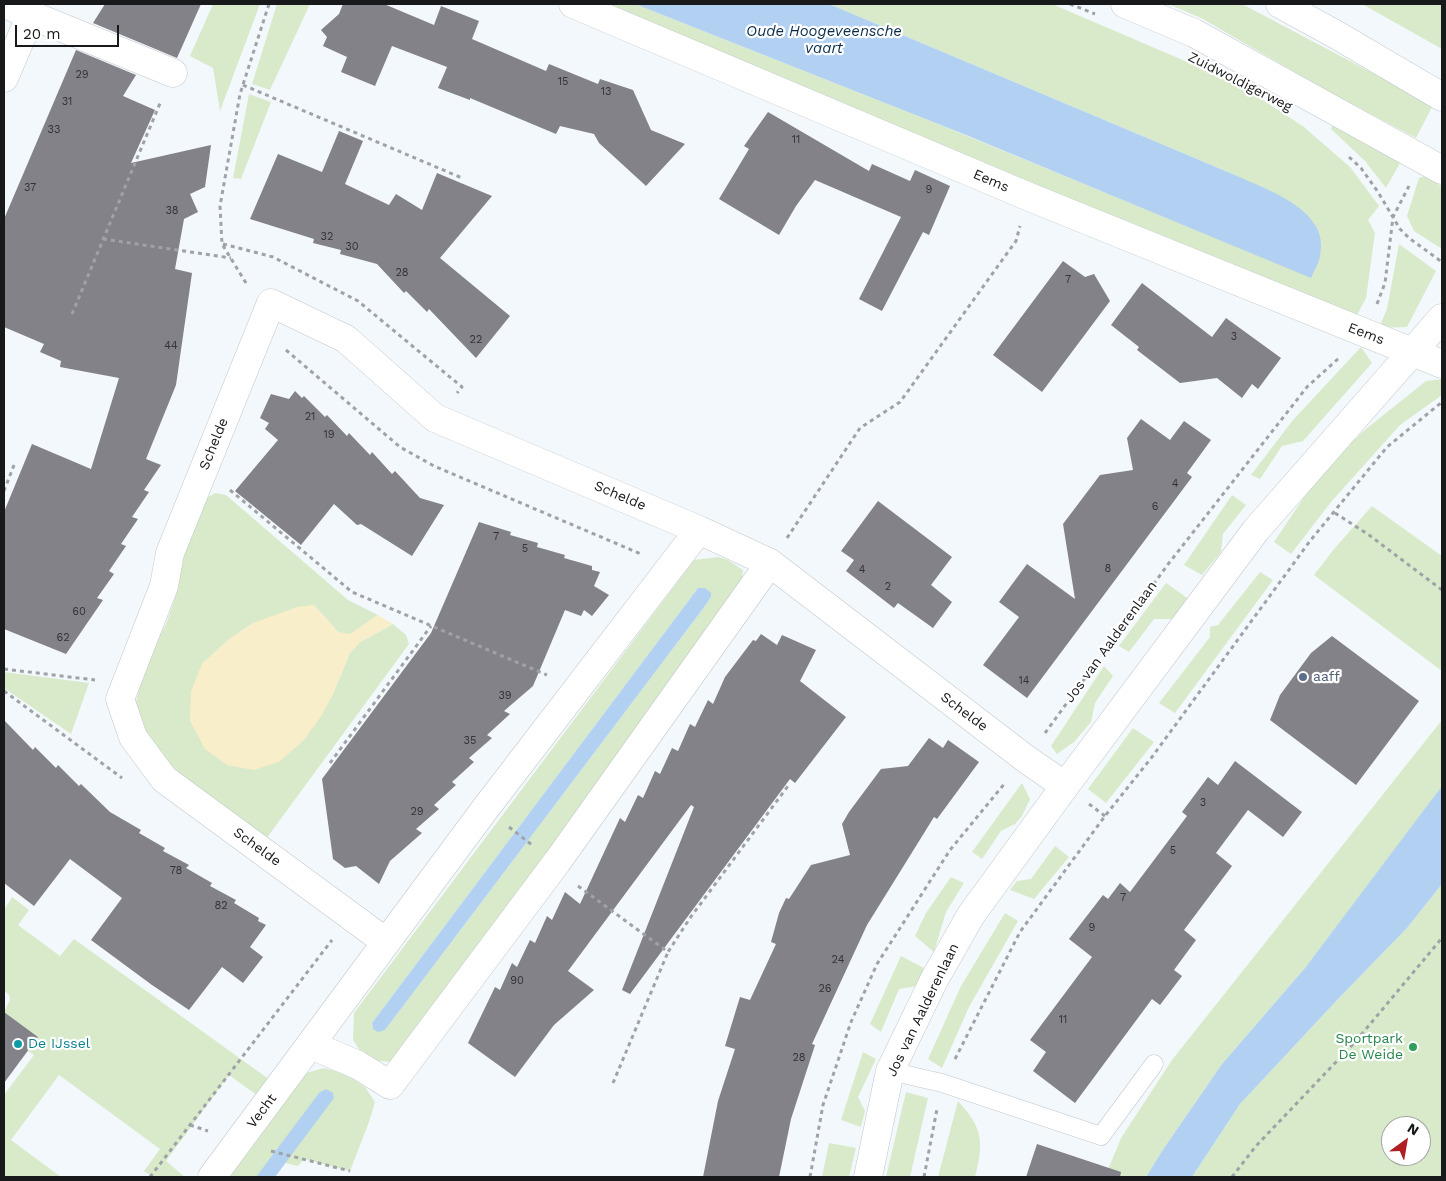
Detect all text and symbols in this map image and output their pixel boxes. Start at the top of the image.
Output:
scale bar [18,15,121,47]
water label: Oude Hoogeveensche vaart [746,23,902,58]
text: 20 m [23,25,61,43]
street label: Zuidwoldigerweg [1185,49,1295,115]
house number: 29 [75,68,89,82]
house number: 15 [558,75,568,89]
house number: 13 [601,85,611,99]
house number: 31 [62,95,72,109]
house number: 33 [48,123,60,137]
house number: 11 [792,133,800,147]
street label: Eems [970,166,1012,196]
house number: 37 [24,181,36,195]
house number: 9 [926,183,932,197]
house number: 38 [165,204,179,218]
house number: 32 [321,230,333,244]
house number: 30 [345,240,359,254]
house number: 28 [395,266,409,280]
house number: 7 [1065,273,1071,287]
street label: Eems [1346,319,1386,349]
house number: 3 [1231,330,1237,344]
house number: 22 [470,333,482,347]
house number: 44 [164,339,178,353]
house number: 21 [305,410,315,424]
street label: Schelde [196,415,232,473]
house number: 19 [323,428,335,442]
house number: 4 [1172,477,1178,491]
street label: Schelde [592,478,648,514]
house number: 6 [1152,500,1158,514]
house number: 7 [493,530,499,544]
house number: 5 [522,542,528,556]
house number: 8 [1105,562,1111,576]
house number: 4 [859,563,865,577]
street label: Jos van Aalderenlaan [1061,578,1161,706]
house number: 2 [885,580,891,594]
house number: 60 [72,605,86,619]
house number: 62 [56,631,70,645]
place label: aaff [1313,669,1340,685]
marker: aaff [1297,671,1309,683]
house number: 14 [1018,674,1030,688]
house number: 39 [498,689,512,703]
street label: Schelde [937,689,991,735]
house number: 35 [464,734,476,748]
house number: 3 [1200,796,1206,810]
house number: 29 [410,805,424,819]
street label: Schelde [230,824,284,870]
house number: 5 [1170,844,1176,858]
house number: 78 [170,864,182,878]
house number: 7 [1120,891,1126,905]
house number: 82 [214,899,228,913]
house number: 9 [1089,921,1095,935]
street label: Jos van Aalderenlaan [883,941,963,1079]
house number: 24 [832,953,844,967]
house number: 90 [510,974,524,988]
house number: 26 [818,982,832,996]
house number: 11 [1059,1013,1067,1027]
place label: Sportpark De Weide [1335,1031,1403,1064]
place label: De IJssel [28,1036,90,1052]
marker: De IJssel [12,1038,24,1050]
marker: Sportpark De Weide [1407,1041,1419,1053]
house number: 28 [792,1051,806,1065]
street label: Vecht [244,1090,280,1132]
north arrow [1381,1116,1431,1166]
text: N [1405,1120,1422,1139]

